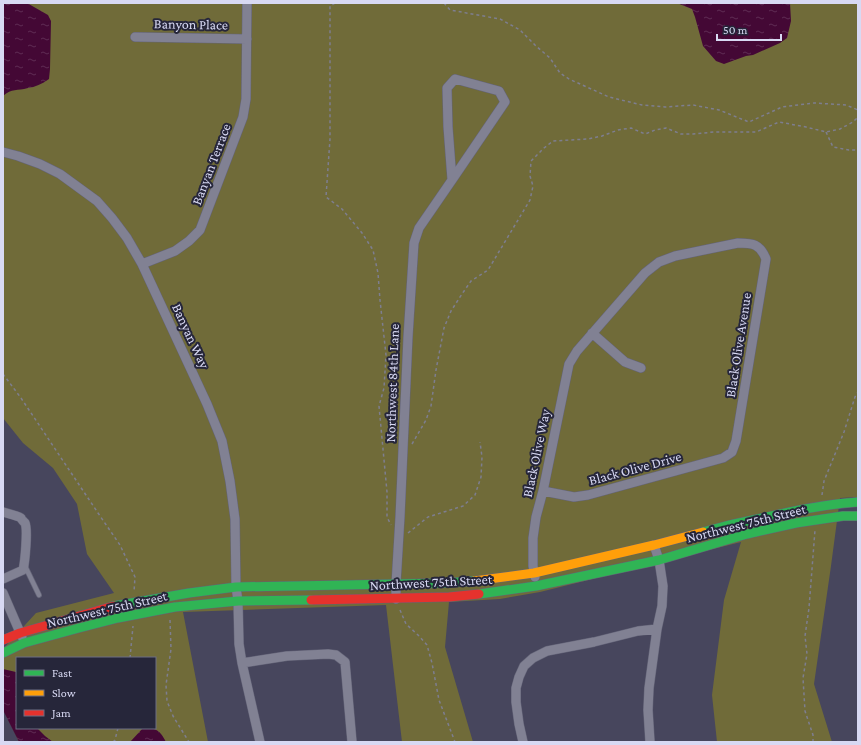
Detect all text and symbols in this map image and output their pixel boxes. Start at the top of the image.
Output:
street label: Banyon Place [154,15,228,33]
scale bar [717,16,781,42]
text: 50 m [723,23,748,37]
street label: Banyan Terrace [188,121,234,207]
street label: Black Olive Avenue [722,291,754,399]
street label: Banyan Way [169,301,213,371]
street label: Northwest 84th Lane [382,323,402,443]
street label: Black Olive Way [519,407,553,499]
street label: Black Olive Drive [587,448,683,488]
street label: Northwest 75th Street [685,500,808,546]
street label: Northwest 75th Street [369,571,493,593]
street label: Northwest 75th Street [45,587,169,631]
legend [16,657,156,729]
text: Fast [52,666,73,680]
text: Slow [52,686,76,700]
text: Jam [51,706,71,720]

